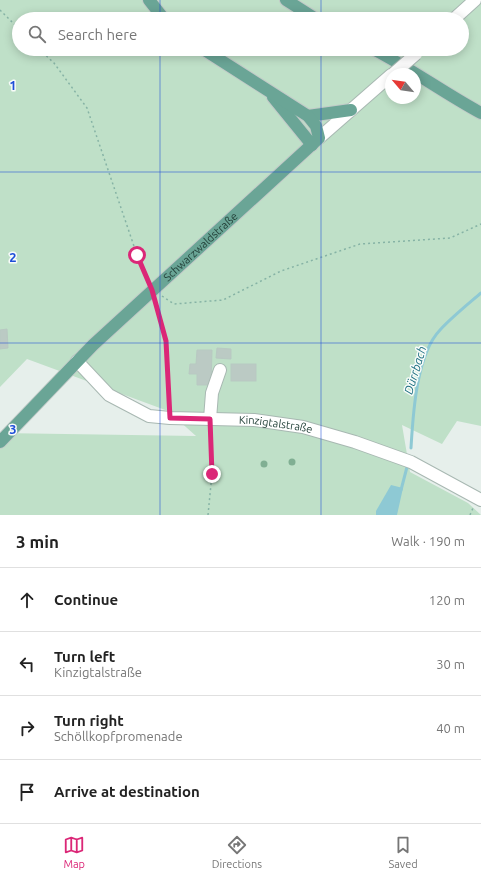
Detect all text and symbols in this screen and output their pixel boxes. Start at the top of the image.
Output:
search box [12,12,469,56]
icon: search [26,23,48,45]
text: Search here [58,26,137,43]
north arrow [385,68,421,104]
text: 1 [9,78,17,92]
street label: Schwarzwaldstraße [161,210,240,283]
route start [128,246,146,264]
text: 2 [9,250,17,264]
water label: Dürrbach [402,345,428,395]
street label: Kinzigtalstraße [239,414,314,435]
text: 3 [9,422,17,436]
route end [203,465,221,483]
text: 3 min [16,532,59,551]
text: Walk · 190 m [391,534,465,548]
icon: ahead [16,589,38,611]
text: Continue [54,591,118,608]
text: 120 m [429,593,465,607]
text: Turn left [54,648,115,665]
icon: left [16,653,38,675]
text: 30 m [436,657,465,671]
text: Kinzigtalstraße [54,665,142,679]
text: Turn right [54,712,124,729]
icon: right [16,717,38,739]
text: 40 m [436,721,465,735]
text: Schöllkopfpromenade [54,729,183,743]
icon: arrive [16,781,38,803]
text: Arrive at destination [54,783,200,800]
tab: Map [63,834,85,870]
tab: Directions [212,834,262,870]
tab: Saved [388,834,418,870]

